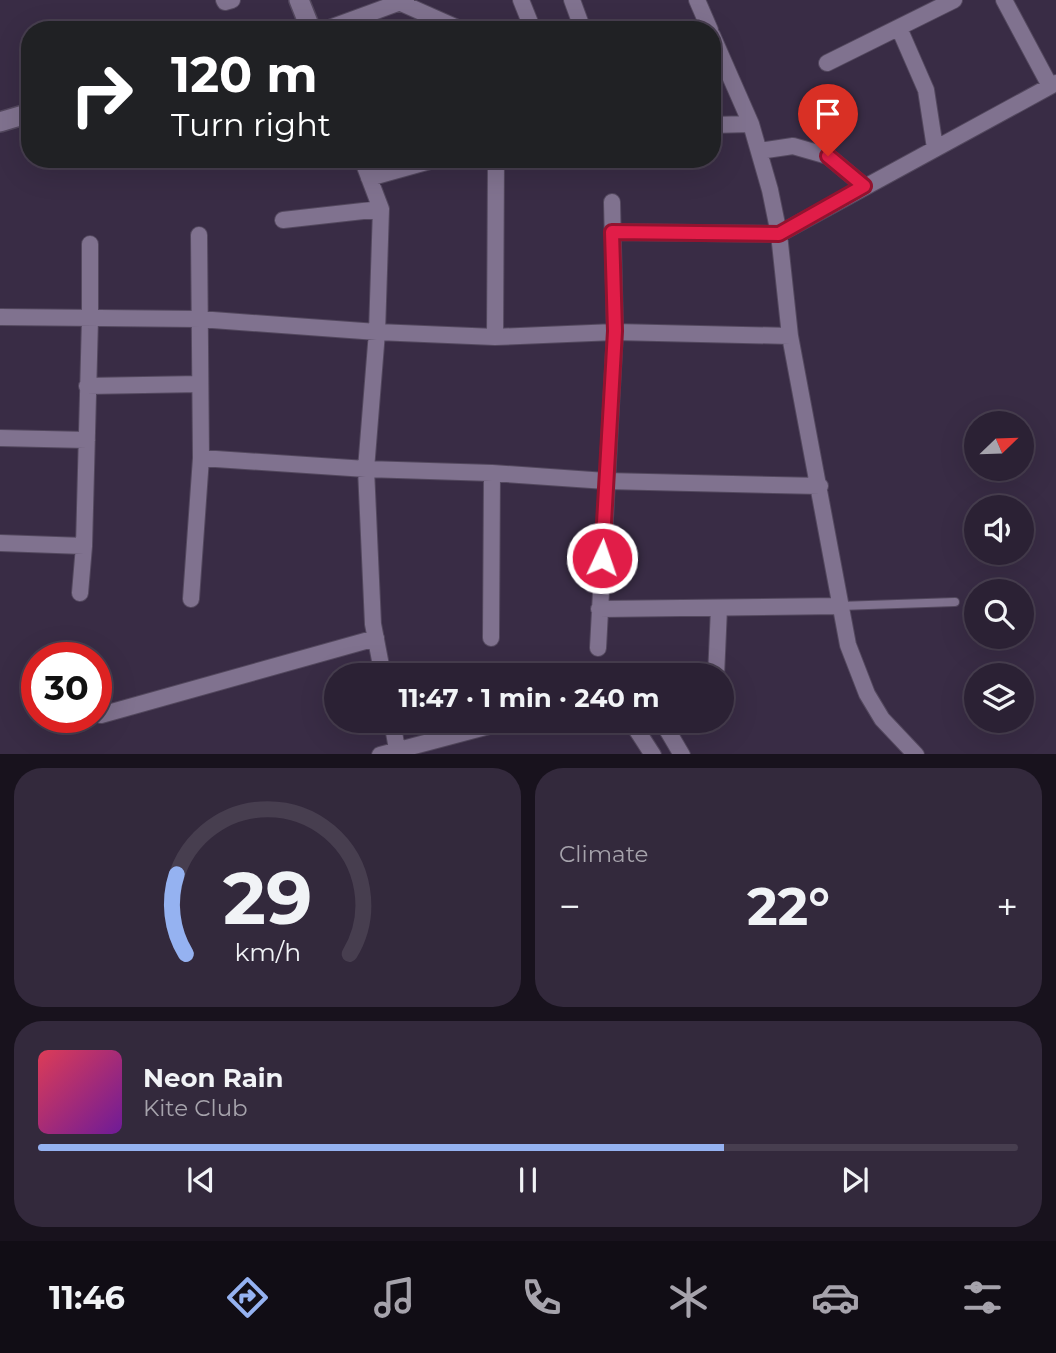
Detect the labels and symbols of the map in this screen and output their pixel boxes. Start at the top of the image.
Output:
pin [798,84,858,156]
north arrow [964,411,1034,481]
position arrow [565,521,639,595]
speed limit sign: 30 [21,642,112,733]

